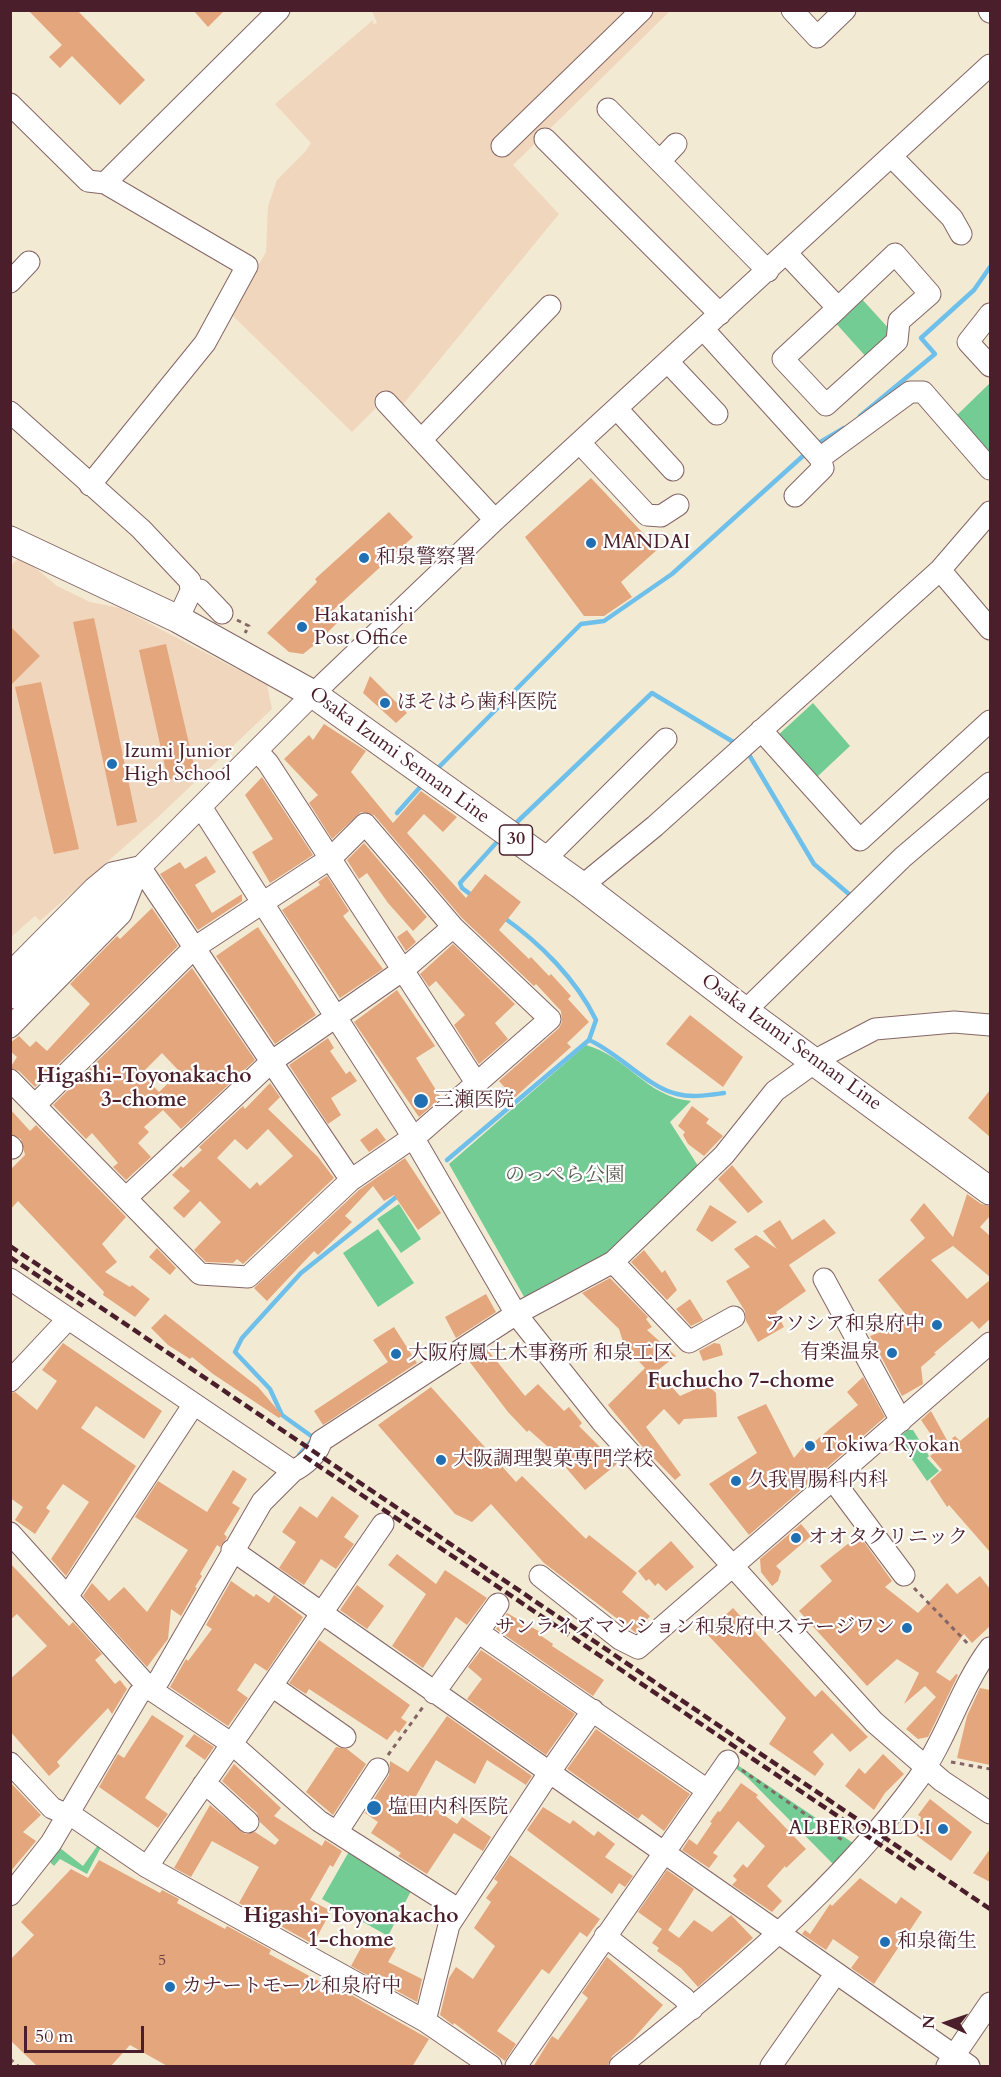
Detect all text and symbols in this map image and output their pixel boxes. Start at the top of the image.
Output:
place label: MANDAI [603,531,690,555]
marker: MANDAI [584,536,598,550]
place label: 和泉警察署 [376,546,476,570]
marker: 和泉警察署 [357,551,371,565]
place label: Hakatanishi Post Office [314,604,414,651]
marker: Hakatanishi Post Office [295,620,309,634]
street label: Osaka Izumi Sennan Line [304,682,494,830]
place label: ほそはら歯科医院 [397,691,557,715]
marker: ほそはら歯科医院 [378,696,392,710]
place label: Izumi Junior High School [124,740,231,787]
marker: Izumi Junior High School [105,757,119,771]
road number: 30 [500,825,532,855]
street label: Osaka Izumi Sennan Line [696,969,886,1117]
district label: Higashi-Toyonakacho 3-chome [36,1064,252,1114]
place label: 三瀬医院 [434,1089,514,1113]
marker: 三瀬医院 [412,1092,430,1110]
park label: のっぺら公園 [505,1164,625,1188]
place label: アソシア和泉府中 [765,1313,925,1337]
marker: アソシア和泉府中 [930,1318,944,1332]
place label: 有楽温泉 [800,1341,880,1365]
place label: 大阪府鳳土木事務所 和泉工区 [408,1342,673,1366]
marker: 有楽温泉 [885,1346,899,1360]
marker: 大阪府鳳土木事務所 和泉工区 [389,1347,403,1361]
district label: Fuchucho 7-chome [647,1369,835,1395]
place label: Tokiwa Ryokan [822,1434,960,1458]
marker: Tokiwa Ryokan [803,1439,817,1453]
place label: 大阪調理製菓専門学校 [453,1448,653,1472]
marker: 大阪調理製菓専門学校 [434,1453,448,1467]
place label: 久我胃腸科内科 [748,1469,888,1493]
marker: 久我胃腸科内科 [729,1474,743,1488]
place label: オオタクリニック [808,1526,968,1550]
marker: オオタクリニック [789,1531,803,1545]
place label: サンライズマンション和泉府中ステージワン [495,1616,895,1640]
marker: サンライズマンション和泉府中ステージワン [900,1621,914,1635]
place label: 塩田内科医院 [388,1796,508,1820]
marker: 塩田内科医院 [365,1799,383,1817]
place label: ALBERO BLD.I [788,1817,931,1841]
marker: ALBERO BLD.I [936,1822,950,1836]
district label: Higashi-Toyonakacho 1-chome [243,1904,459,1954]
place label: 和泉衛生 [897,1930,977,1954]
marker: 和泉衛生 [878,1935,892,1949]
house number: 5 [158,1951,166,1971]
place label: カナートモール和泉府中 [182,1975,401,1999]
marker: カナートモール和泉府中 [163,1980,177,1994]
north arrow [917,1993,977,2053]
scale bar [27,2014,147,2052]
text: N [918,2015,940,2030]
text: 50 m [35,2024,74,2049]

